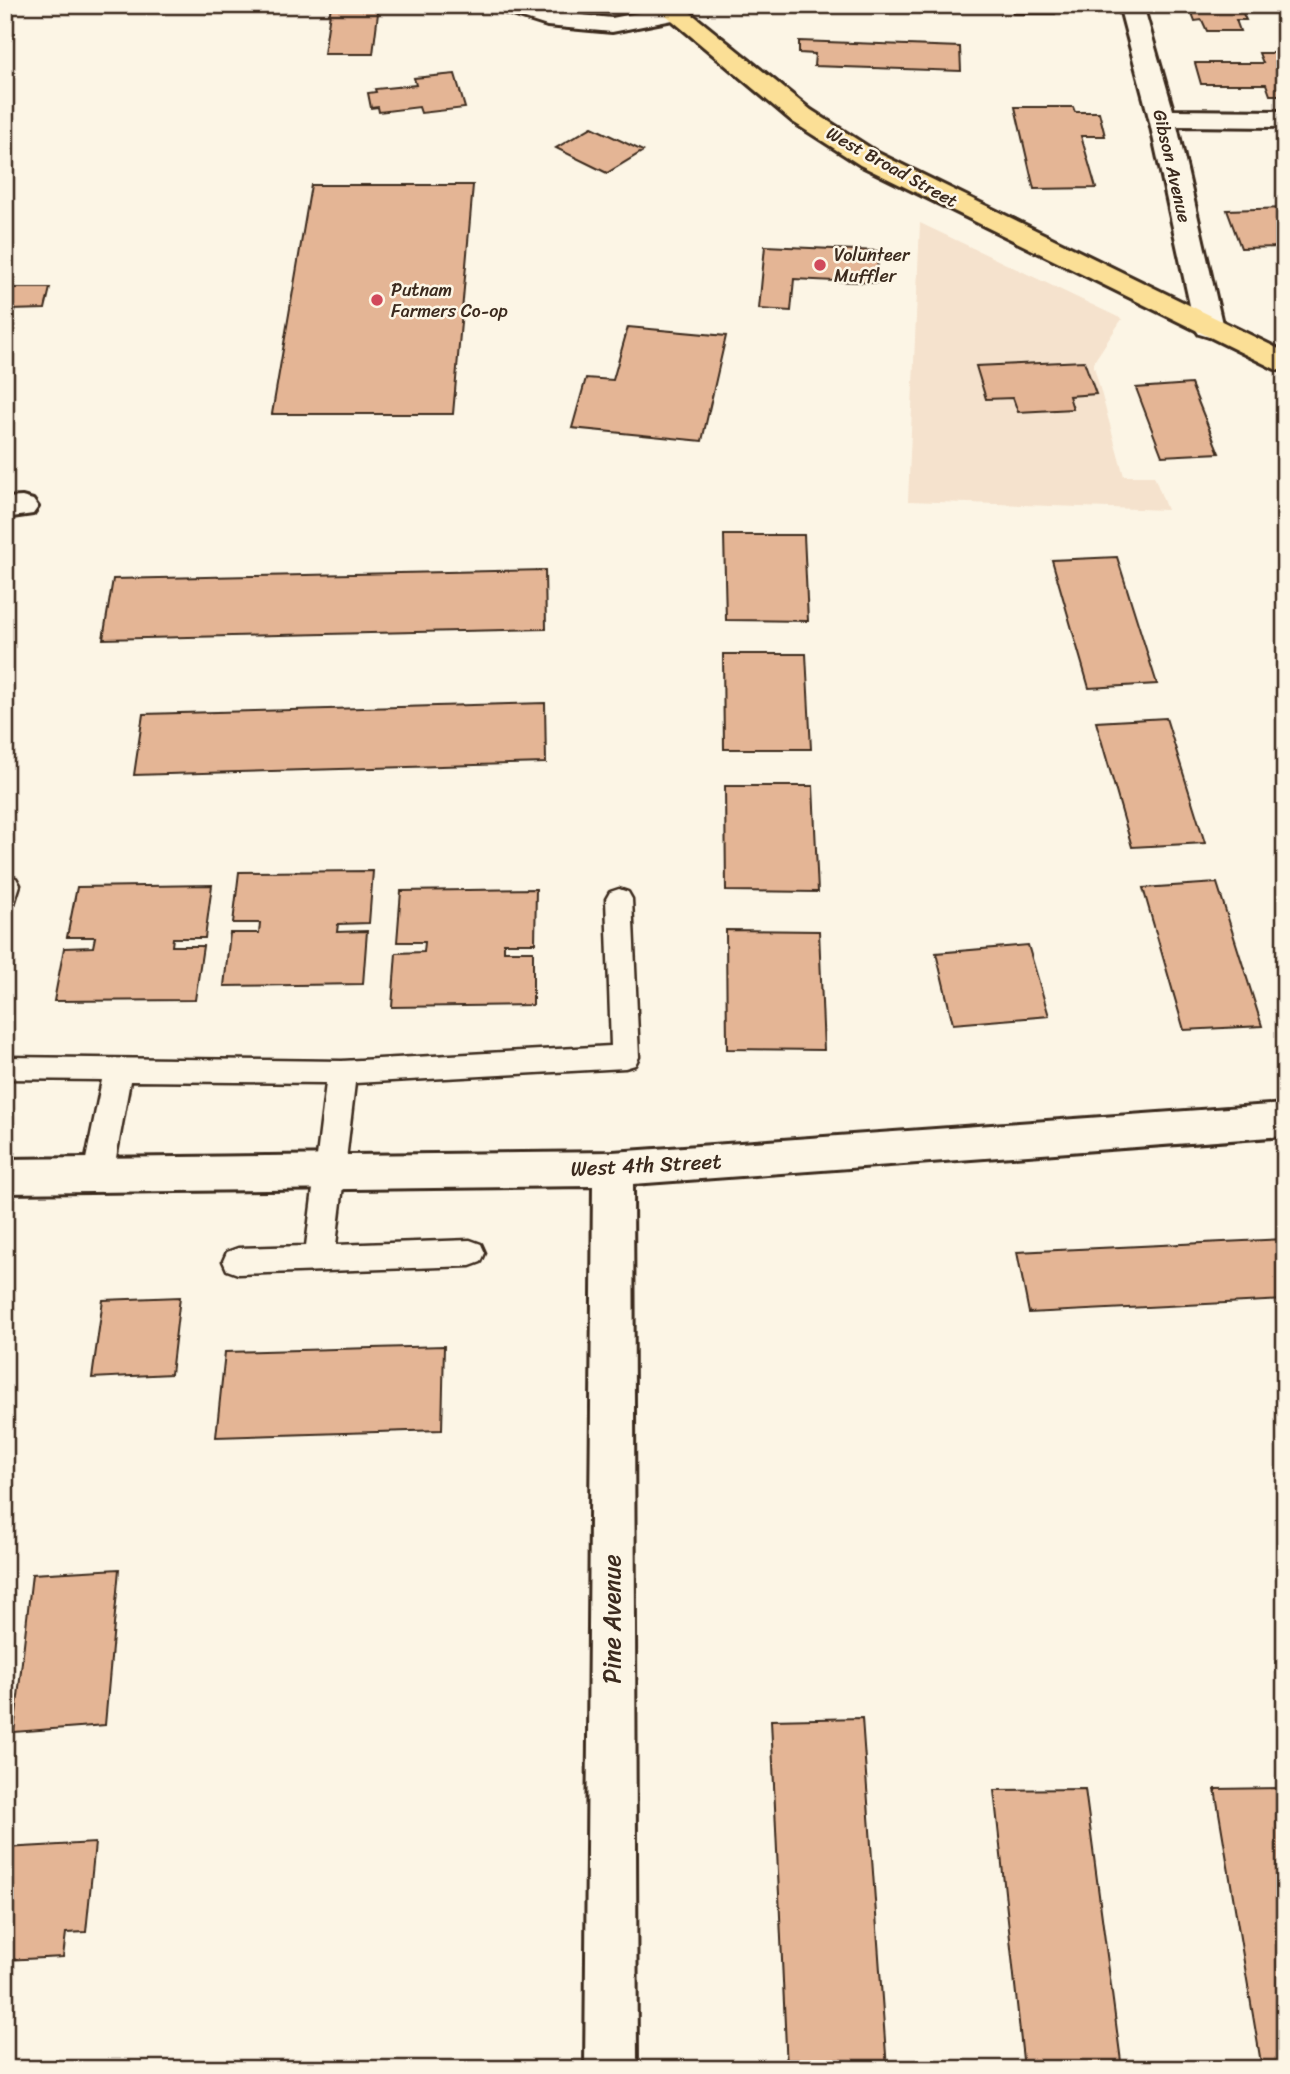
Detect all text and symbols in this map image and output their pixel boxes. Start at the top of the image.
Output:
street label: Gibson Avenue [1143,106,1201,226]
street label: West Broad Street [820,118,964,217]
place label: Volunteer Muffler [834,239,911,292]
marker: Volunteer Muffler [812,257,828,273]
place label: Putnam Farmers Co-op [391,274,508,327]
marker: Putnam Farmers Co-op [369,292,385,308]
street label: West 4th Street [570,1142,722,1188]
street label: Pine Avenue [591,1554,633,1684]

